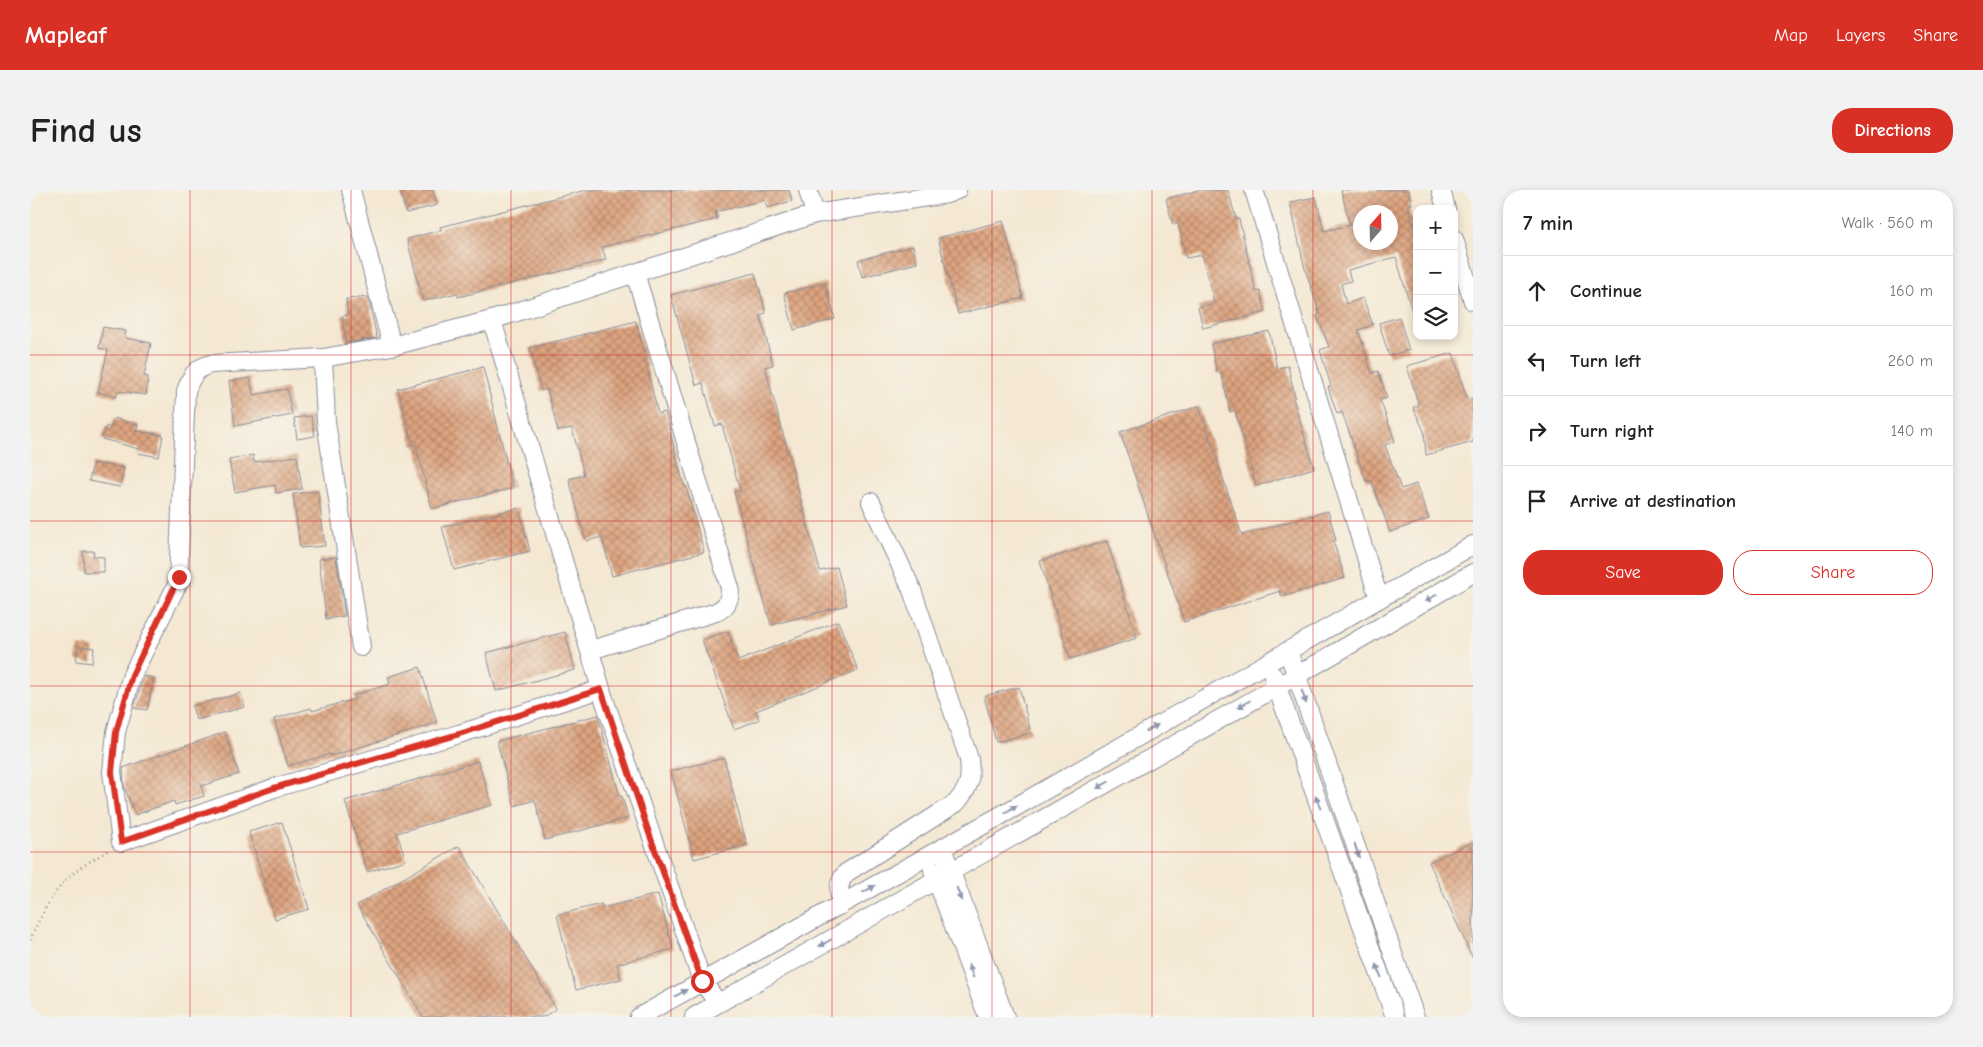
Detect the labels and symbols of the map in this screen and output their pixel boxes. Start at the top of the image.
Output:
north arrow [1353,205,1398,250]
route end [168,566,191,589]
one-way arrow [1424,593,1437,602]
one-way arrow [1300,690,1308,705]
one-way arrow [1237,700,1251,708]
one-way arrow [1146,724,1159,733]
one-way arrow [1096,781,1110,789]
one-way arrow [1314,794,1321,809]
one-way arrow [1005,805,1018,814]
one-way arrow [1354,843,1361,858]
one-way arrow [863,884,876,893]
one-way arrow [955,887,963,902]
one-way arrow [818,938,831,947]
one-way arrow [967,963,975,978]
one-way arrow [1375,963,1383,978]
route start [691,970,714,993]
one-way arrow [674,989,689,997]

